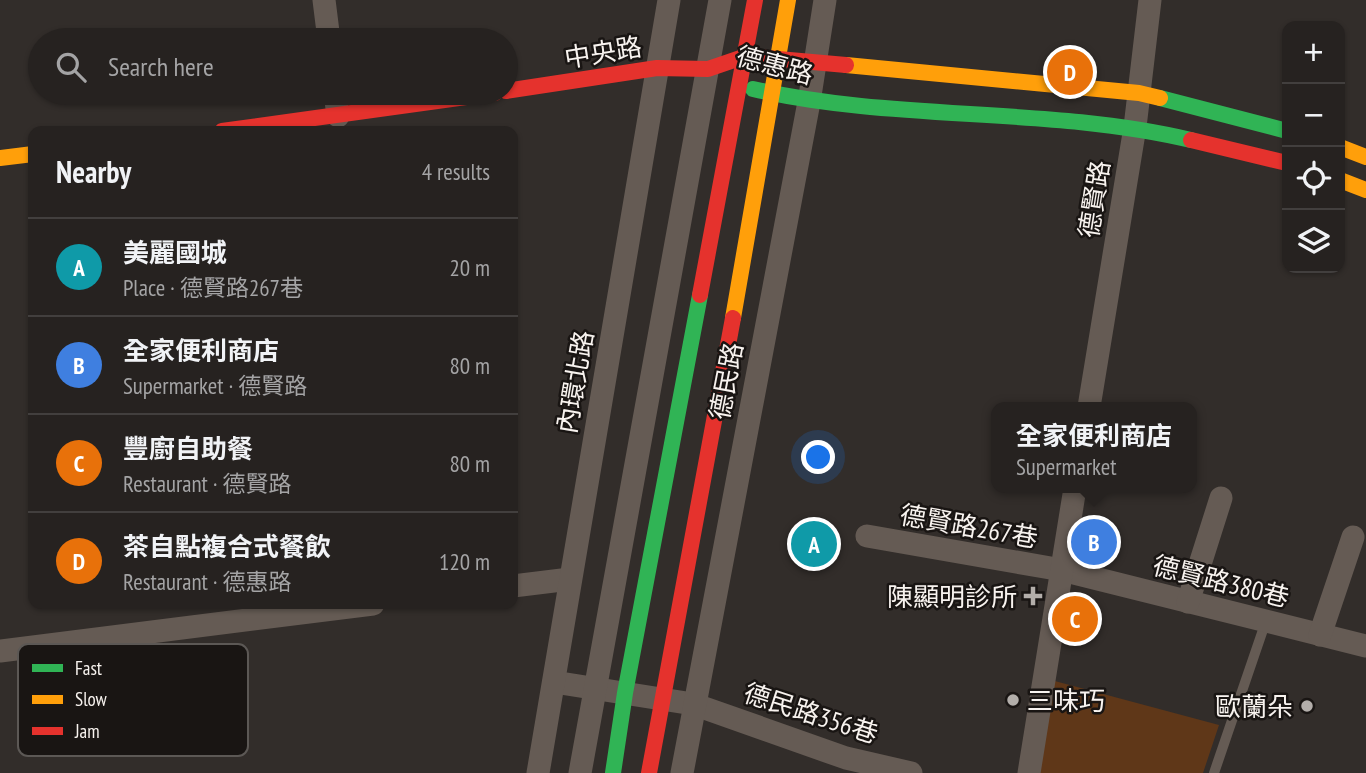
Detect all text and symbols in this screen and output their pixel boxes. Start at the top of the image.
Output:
map controls [1282,21,1345,273]
button: + [1282,21,1345,84]
search box [28,28,518,105]
street label: 中央路 [562,30,644,74]
street label: 德惠路 [733,39,817,91]
pin: D [1047,46,1093,98]
icon: search [52,48,90,86]
text: Search here [108,50,214,83]
button: − [1282,84,1345,147]
button: locate [1282,147,1345,210]
text: Nearby [56,152,131,191]
text: 4 results [422,157,490,186]
street label: 德賢路 [1072,158,1116,240]
button: layers [1282,210,1345,273]
text: 美麗國城 [123,236,227,269]
text: A [73,253,85,282]
text: 20 m [449,253,490,282]
text: Place · 德賢路267巷 [123,273,303,302]
street label: 內環北路 [550,328,600,436]
text: 全家便利商店 [123,334,279,367]
street label: 德民路 [702,340,750,422]
text: B [73,351,85,380]
text: 80 m [449,351,490,380]
text: Supermarket · 德賢路 [123,371,307,400]
popup [991,402,1197,493]
text: 全家便利商店 [1016,419,1172,452]
text: 豐廚自助餐 [123,432,253,465]
your location [801,440,835,474]
text: C [74,449,84,478]
text: 80 m [449,449,490,478]
text: Supermarket [1016,452,1117,481]
text: Restaurant · 德賢路 [123,469,292,498]
street label: 德賢路267巷 [898,498,1040,554]
pin: B [1071,516,1117,568]
pin: A [791,518,837,570]
text: 茶自點複合式餐飲 [123,530,331,563]
text: D [73,547,85,576]
text: 120 m [439,547,490,576]
street label: 德賢路380巷 [1150,548,1292,614]
text: Restaurant · 德惠路 [123,567,292,596]
place label: 陳顯明診所 [887,580,1017,613]
marker: 陳顯明診所 [1023,586,1043,606]
pin: C [1052,593,1098,645]
legend [18,644,248,756]
text: Fast [75,656,103,680]
street label: 德民路356巷 [740,676,882,750]
place label: 三味巧 [1027,684,1105,717]
text: Slow [75,687,108,711]
place label: 歐蘭朵 [1215,690,1293,723]
marker: 三味巧 [1005,692,1021,708]
marker: 歐蘭朵 [1299,698,1315,714]
text: Jam [74,719,100,743]

